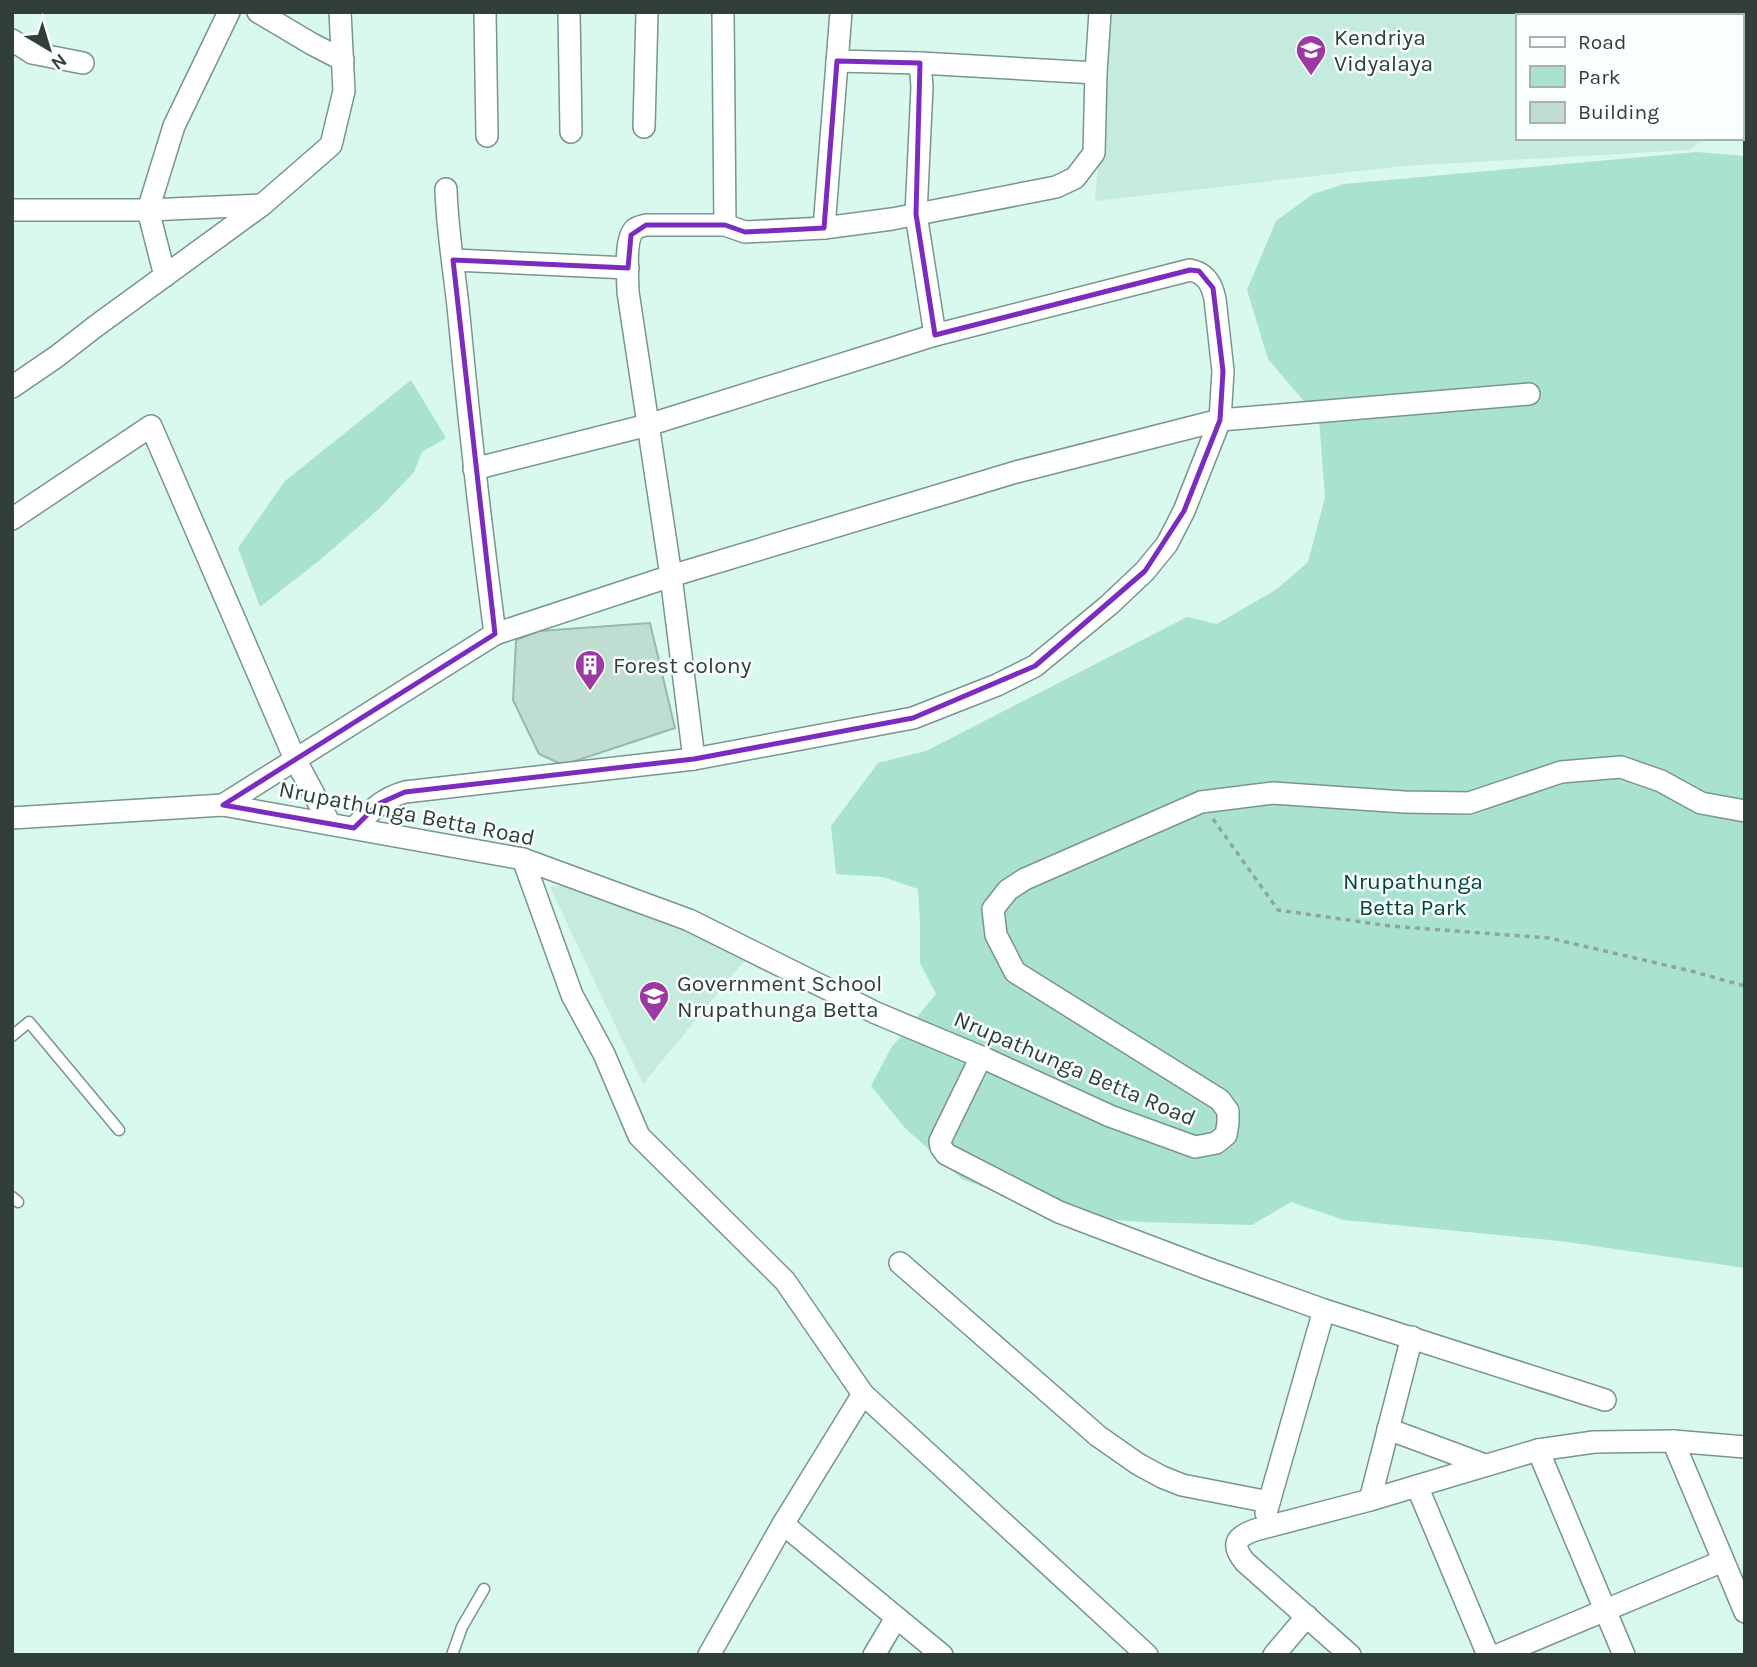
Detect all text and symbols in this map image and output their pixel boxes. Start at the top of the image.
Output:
north arrow [14,14,84,84]
legend [1516,14,1743,140]
place label: Kendriya Vidyalaya [1334,24,1433,77]
text: Road [1578,30,1626,54]
school or university icon: Kendriya Vidyalaya [1294,33,1328,77]
text: N [47,49,71,74]
text: Park [1578,65,1621,89]
text: Building [1578,100,1659,124]
building icon: Forest colony [573,648,607,692]
place label: Forest colony [613,652,752,679]
street label: Nrupathunga Betta Road [277,775,537,852]
park label: Nrupathunga Betta Park [1343,868,1483,921]
place label: Government School Nrupathunga Betta [677,970,883,1023]
school or university icon: Government School Nrupathunga Betta [637,979,671,1023]
street label: Nrupathunga Betta Road [950,1005,1200,1132]

